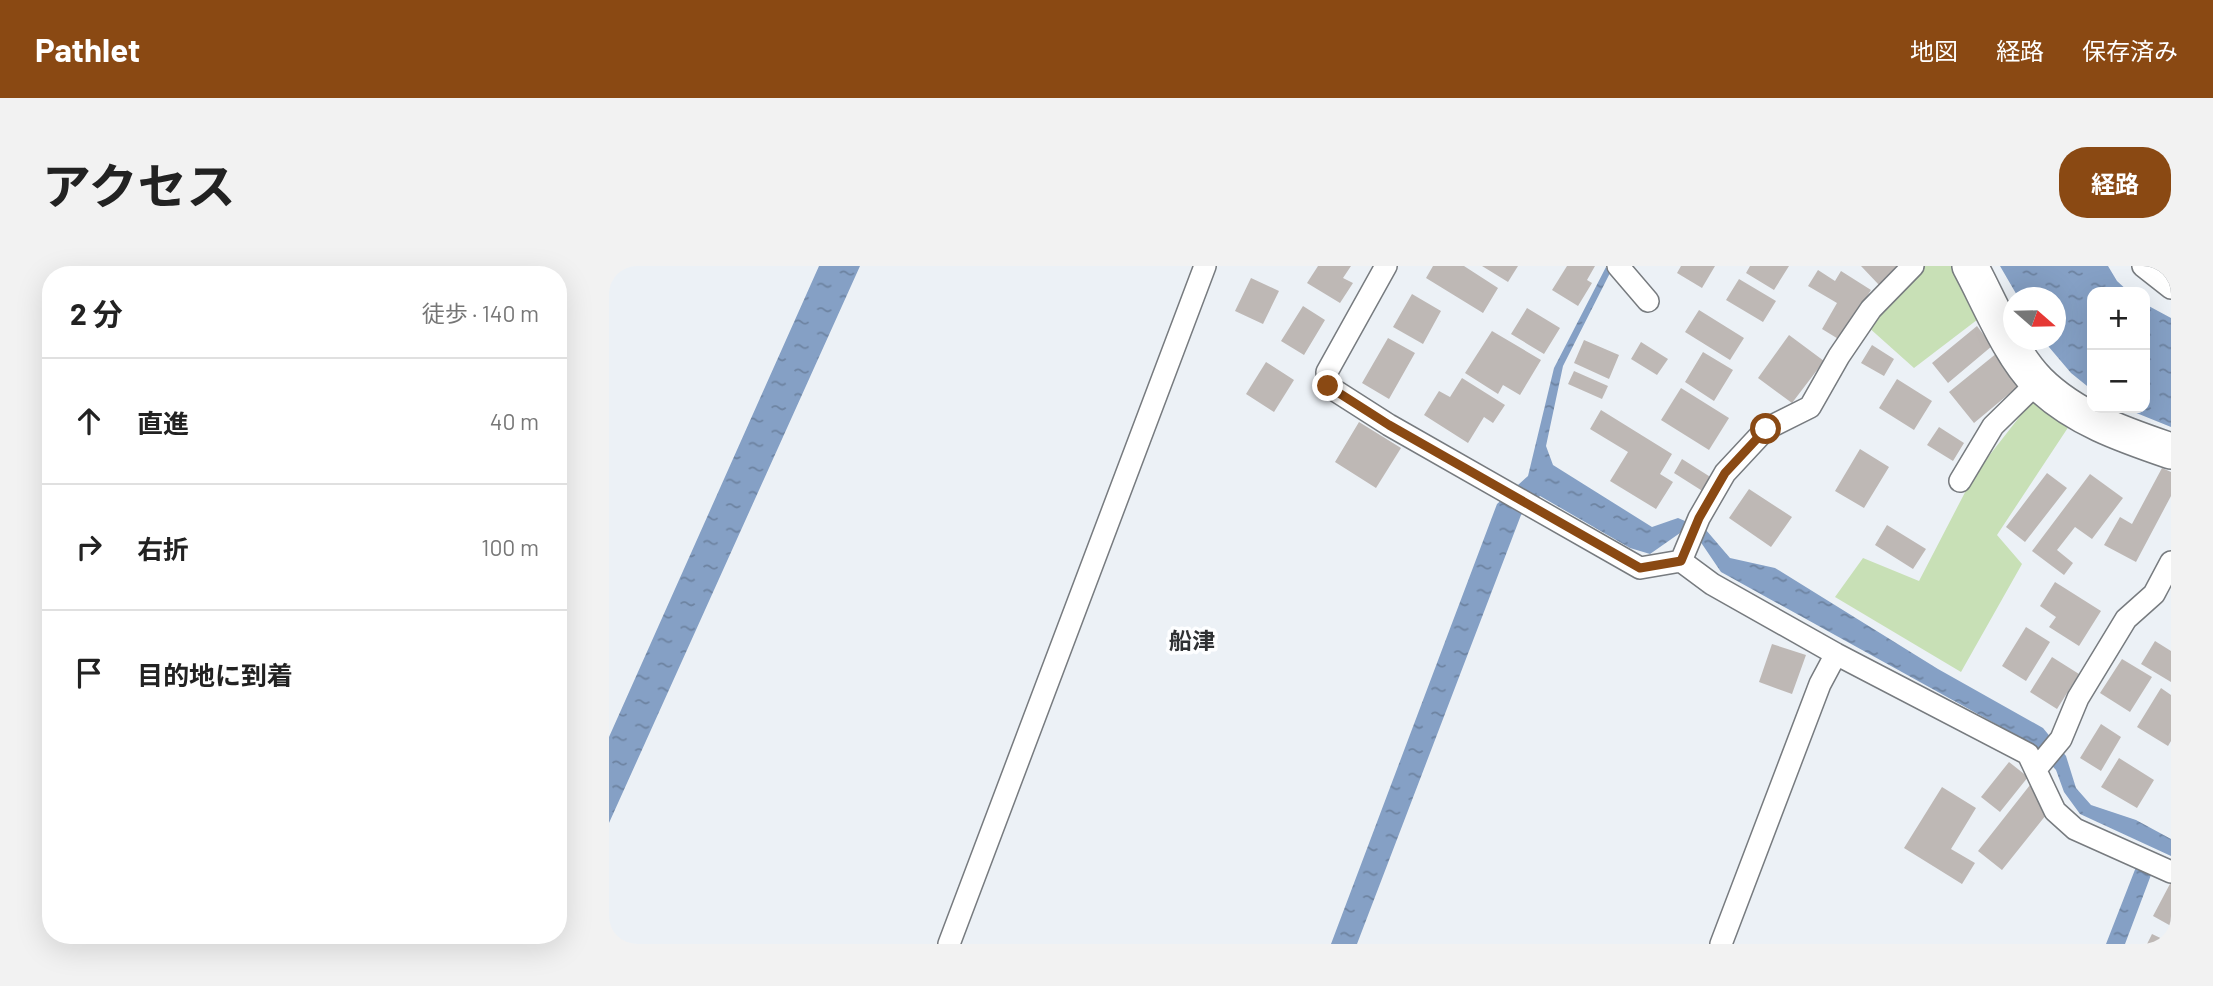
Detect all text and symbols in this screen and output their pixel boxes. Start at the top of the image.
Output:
text: Pathlet [35,29,140,69]
text: 地図 [1910,36,1958,65]
text: 経路 [1996,36,2044,65]
text: 保存済み [2082,36,2178,65]
button: 経路 [2059,147,2171,218]
text: アクセス [42,155,236,214]
north arrow [2003,287,2066,350]
map controls [2087,287,2150,413]
button: + [2087,287,2150,350]
text: 2 分 [70,295,123,331]
text: 徒歩 · 140 m [422,299,539,327]
button: − [2087,350,2150,413]
route end [1312,370,1343,401]
icon: ahead [70,402,108,440]
text: 直進 [137,407,189,438]
text: 40 m [490,407,539,435]
route start [1750,413,1781,444]
icon: right [70,528,108,566]
text: 右折 [137,533,189,564]
text: 100 m [481,533,539,561]
district label: 船津 [1169,626,1215,654]
icon: arrive [70,654,108,692]
text: 目的地に到着 [137,659,293,690]

